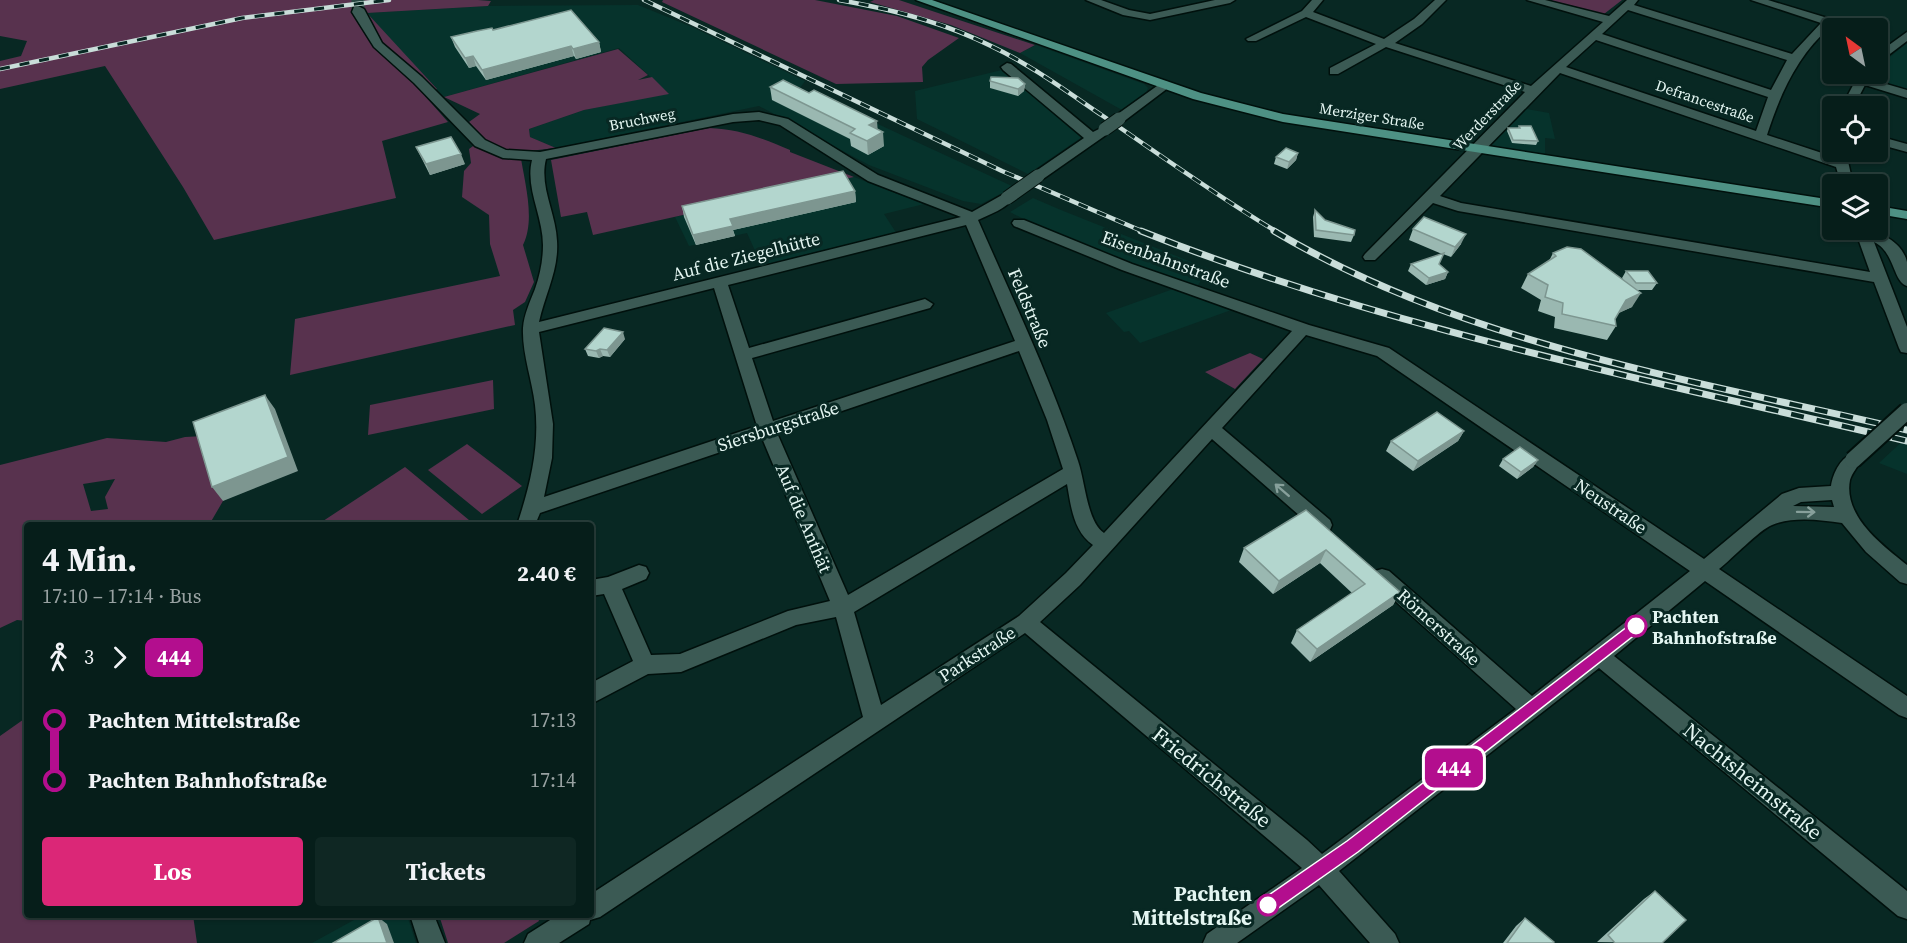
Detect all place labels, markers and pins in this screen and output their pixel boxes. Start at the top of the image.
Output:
place label: Pachten Bahnhofstraße [1652,604,1777,650]
marker: Pachten Bahnhofstraße [1625,615,1647,637]
place label: Pachten Mittelstraße [1132,879,1252,932]
marker: Pachten Mittelstraße [1257,894,1279,916]

